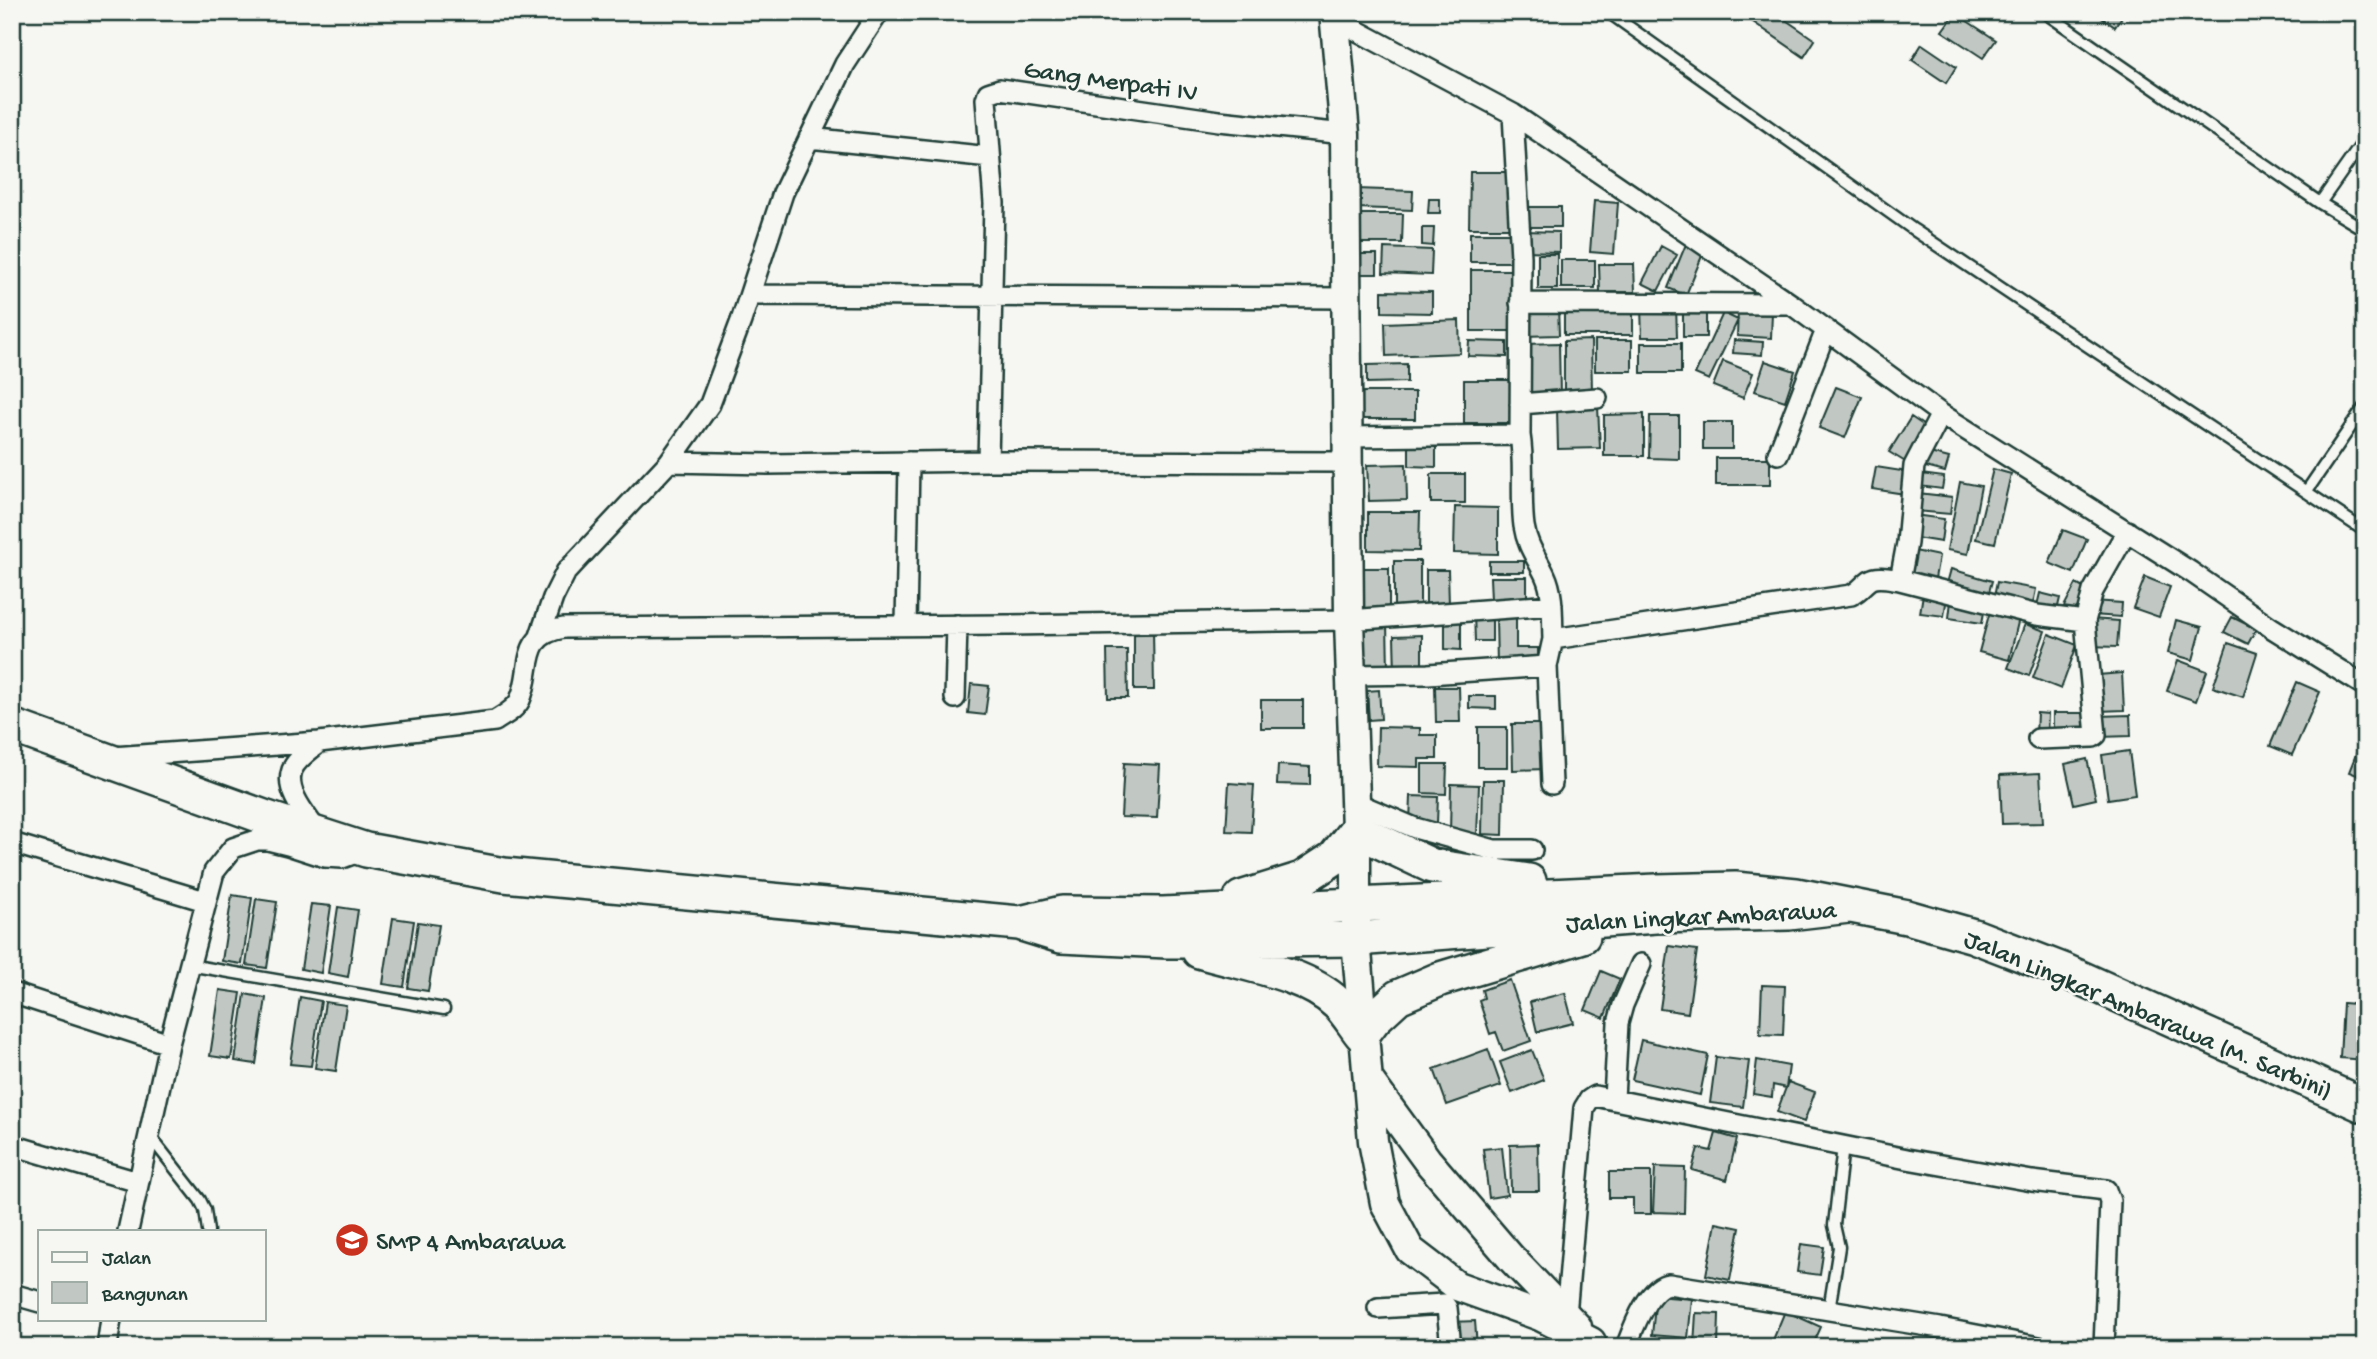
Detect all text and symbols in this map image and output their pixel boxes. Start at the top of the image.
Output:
street label: Gang Merpati IV [1021,56,1199,111]
street label: Jalan Lingkar Ambarawa [1565,897,1839,942]
street label: Jalan Lingkar Ambarawa (M. Sarbini) [1958,925,2336,1109]
school or university icon: SMP 4 Ambarawa [333,1221,371,1259]
place label: SMP 4 Ambarawa [376,1229,567,1260]
legend [38,1230,266,1320]
text: Jalan [102,1248,151,1273]
text: Bangunan [101,1284,188,1309]

